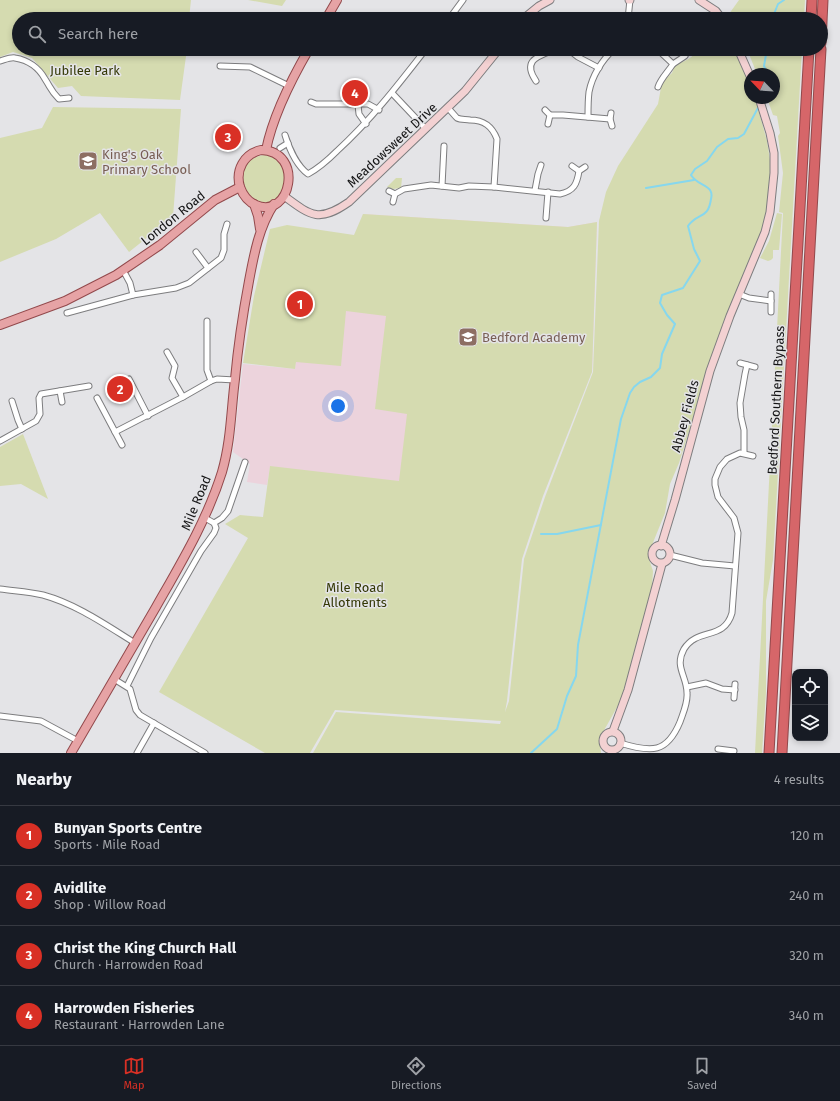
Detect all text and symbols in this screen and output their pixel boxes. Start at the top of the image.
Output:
search box [12,12,828,56]
icon: search [26,23,48,45]
text: Search here [58,25,138,43]
park label: Jubilee Park [50,63,120,78]
north arrow [744,68,780,104]
pin: 4 [342,78,368,108]
street label: Meadowsweet Drive [344,100,440,190]
pin: 3 [215,122,241,152]
place label: King's Oak Primary School [102,147,191,177]
school or university icon: King's Oak Primary School [77,150,99,172]
street label: London Road [138,188,208,248]
pin: 1 [287,289,313,319]
street label: Bedford Southern Bypass [765,325,787,475]
school or university icon: Bedford Academy [457,326,479,348]
place label: Bedford Academy [482,330,586,345]
pin: 2 [107,374,133,404]
street label: Abbey Fields [668,378,702,454]
your location [328,396,348,416]
street label: Mile Road [178,473,214,533]
park label: Mile Road Allotments [323,580,387,610]
map controls [792,669,828,741]
button: locate [792,669,828,705]
button: layers [792,705,828,741]
text: Nearby [16,769,71,790]
text: 4 results [774,772,824,787]
text: Bunyan Sports Centre [54,819,202,837]
text: 1 [26,828,32,843]
text: 120 m [790,828,824,843]
text: Sports · Mile Road [54,837,160,852]
text: Avidlite [54,879,106,897]
text: 2 [26,888,32,903]
text: 240 m [789,888,824,903]
text: Shop · Willow Road [54,897,166,912]
text: Christ the King Church Hall [54,939,236,957]
text: 3 [26,948,32,963]
text: 320 m [789,948,824,963]
text: Church · Harrowden Road [54,957,203,972]
text: Harrowden Fisheries [54,999,194,1017]
text: 4 [25,1008,33,1023]
text: 340 m [789,1008,824,1023]
text: Restaurant · Harrowden Lane [54,1017,225,1032]
tab: Map [123,1055,145,1092]
tab: Directions [391,1055,441,1092]
tab: Saved [687,1055,717,1092]

